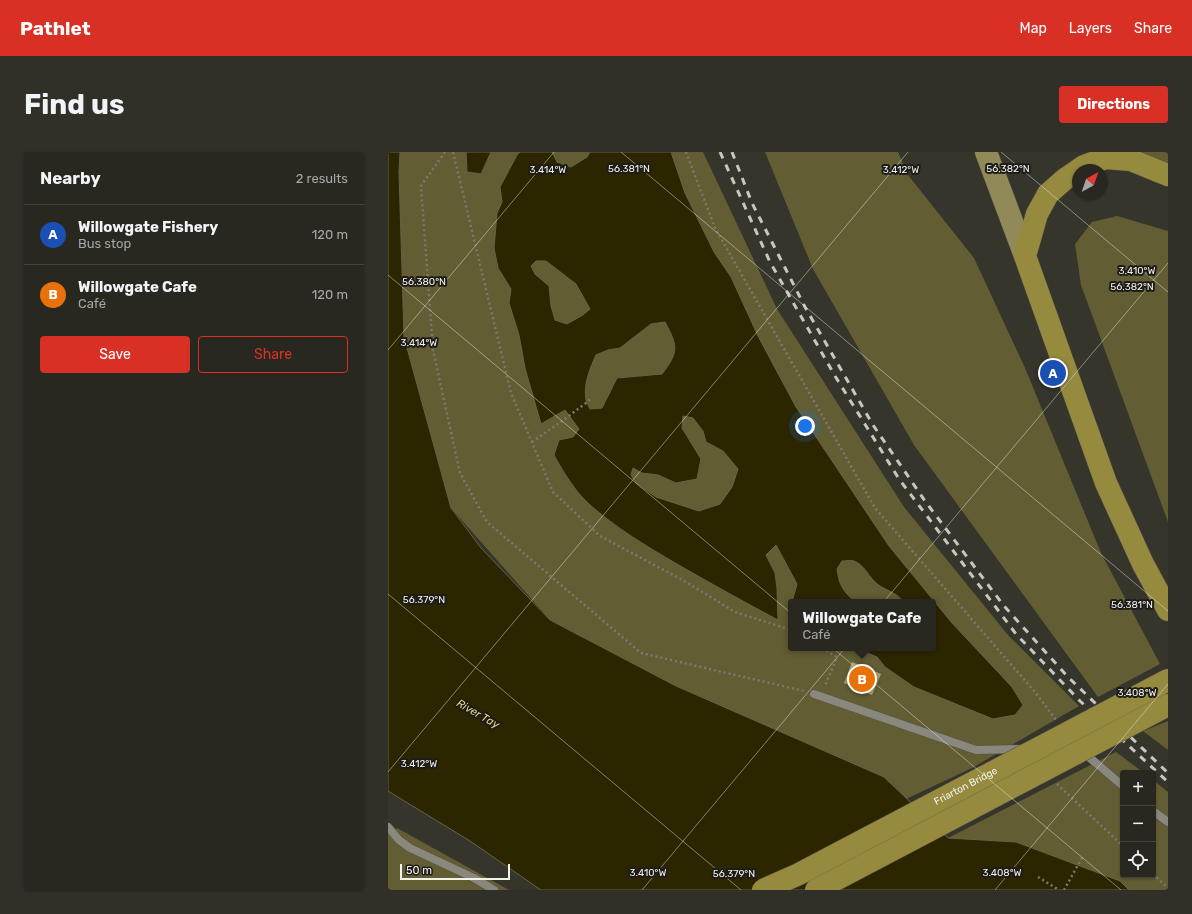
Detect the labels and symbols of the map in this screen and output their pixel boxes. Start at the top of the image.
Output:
text: 56.381°N [608,163,650,175]
text: 56.382°N [986,163,1030,175]
text: 3.414°W [530,164,566,176]
text: 3.412°W [883,164,919,176]
north arrow [1072,164,1108,200]
text: 3.410°W [1119,265,1155,277]
text: 56.380°N [402,276,446,288]
text: 56.382°N [1110,281,1154,293]
text: 3.414°W [401,337,437,349]
pin: A [1040,358,1066,388]
your location [795,416,815,436]
text: 56.379°N [403,594,445,606]
text: 56.381°N [1111,599,1153,611]
pin: B [849,664,875,694]
text: 3.408°W [1117,687,1157,699]
water label: River Tay [454,697,502,732]
text: 3.412°W [401,758,437,770]
street label: Friarton Bridge [932,764,1000,808]
scale bar [400,862,510,881]
text: 3.410°W [630,867,666,879]
text: 3.408°W [982,867,1022,879]
text: 56.379°N [713,868,755,880]

